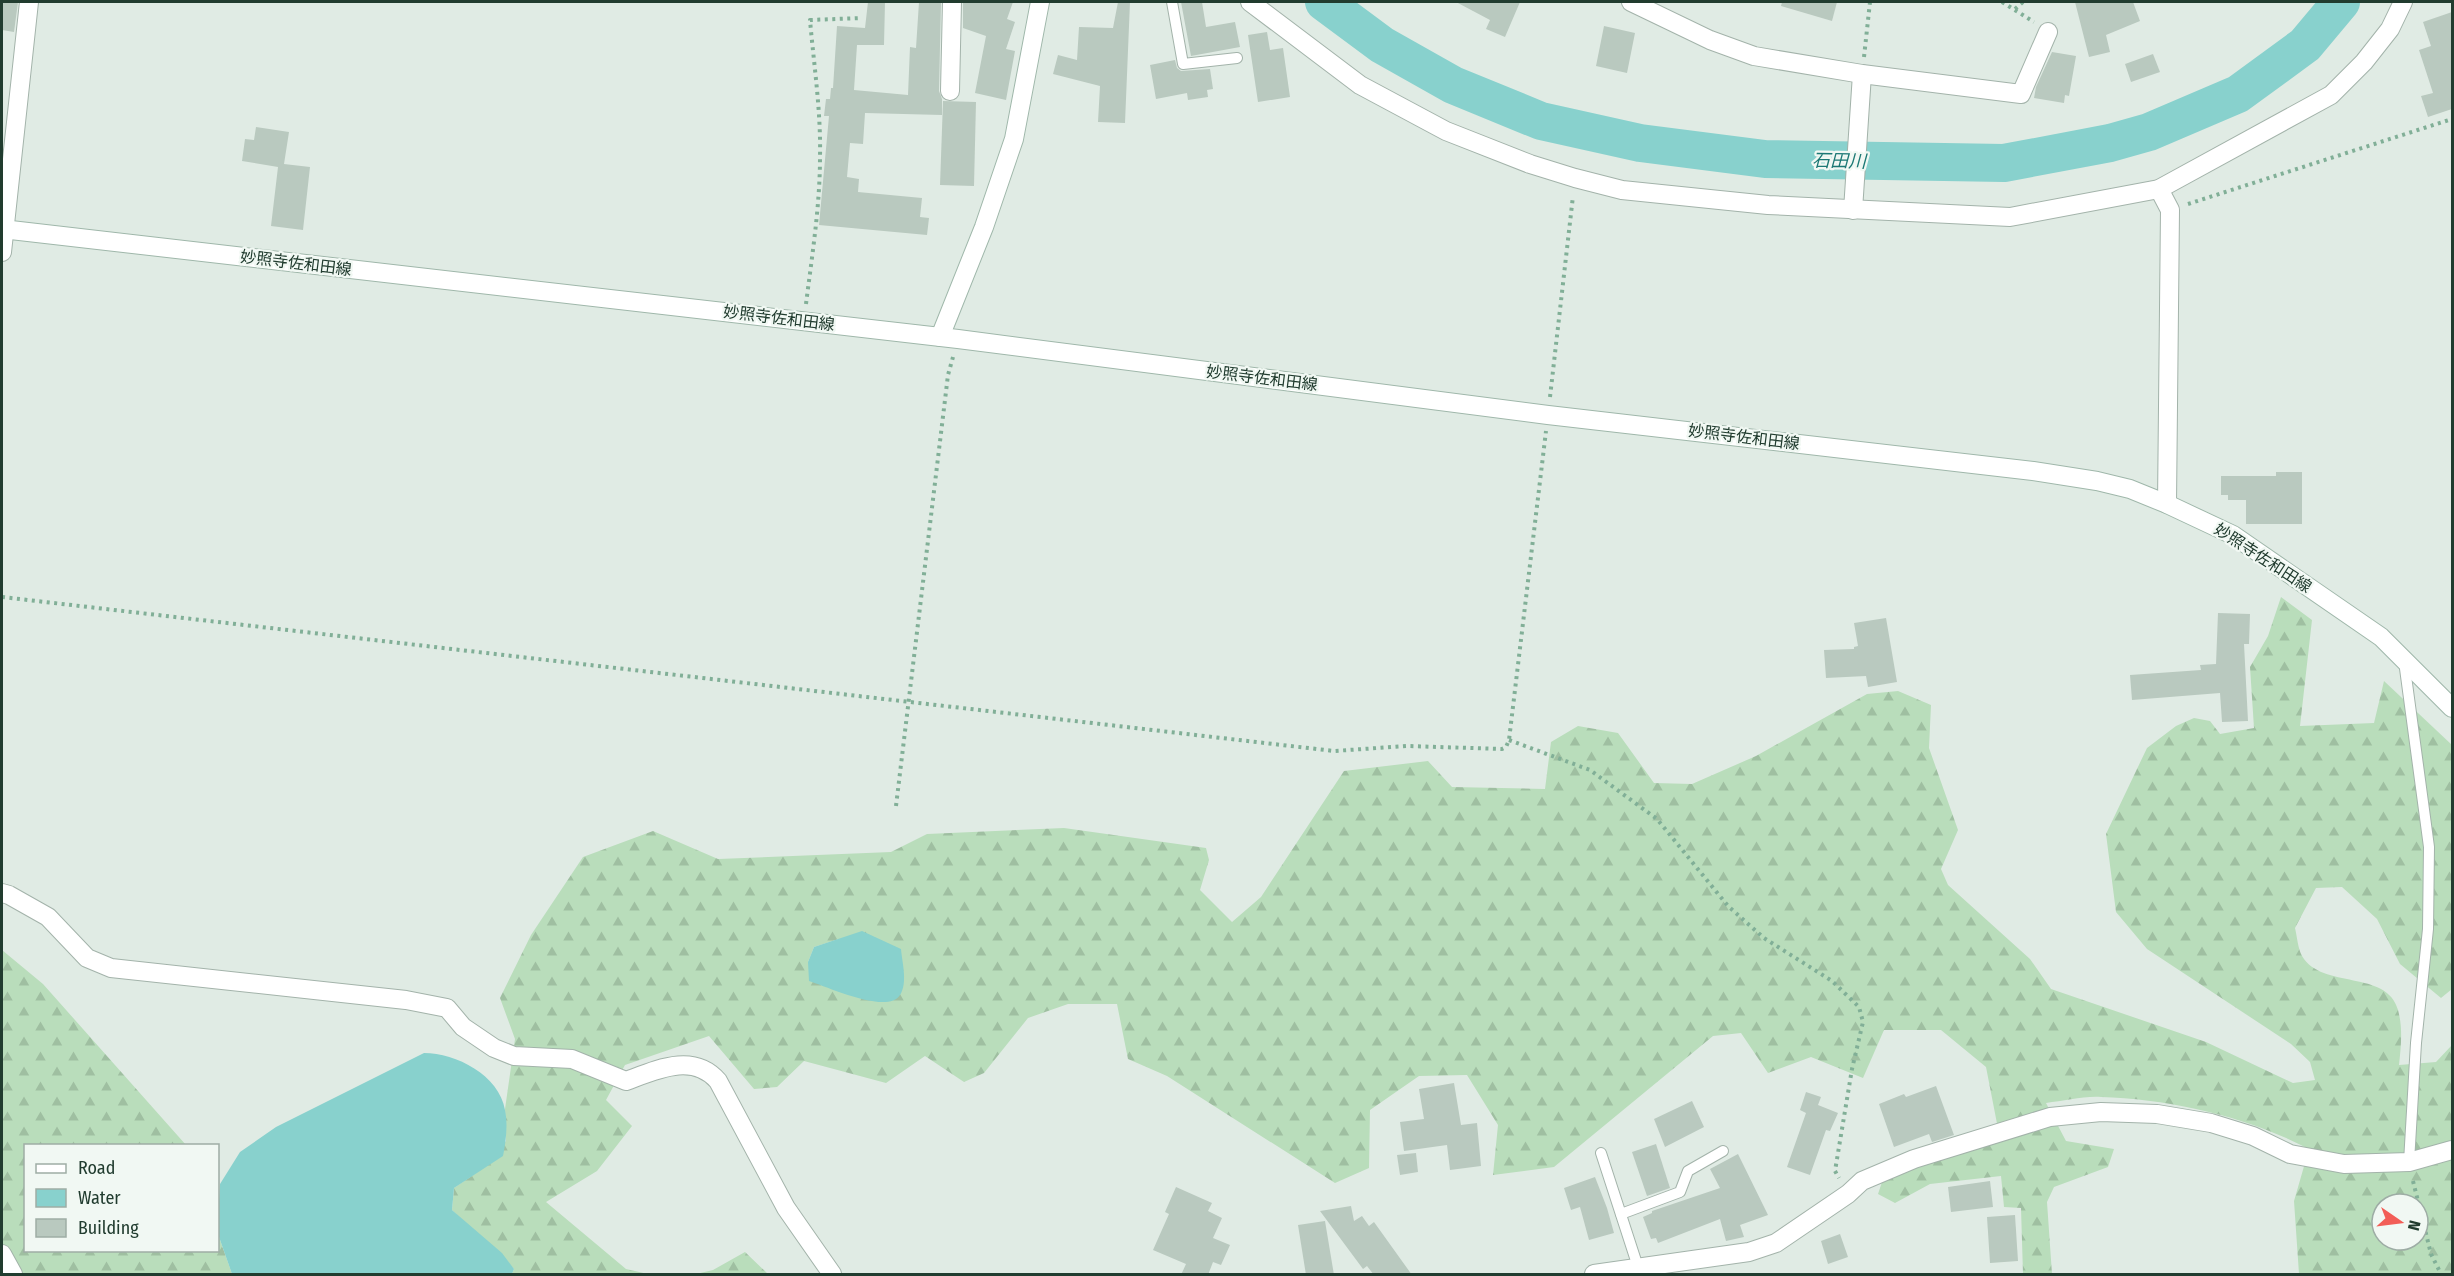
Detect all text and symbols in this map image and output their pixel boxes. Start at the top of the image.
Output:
water label: 石田川 [1812,150,1868,173]
street label: 妙照寺佐和田線 [239,247,353,279]
street label: 妙照寺佐和田線 [722,302,836,334]
street label: 妙照寺佐和田線 [1205,362,1319,394]
street label: 妙照寺佐和田線 [1687,421,1801,453]
street label: 妙照寺佐和田線 [2211,520,2315,596]
legend [24,1144,219,1252]
text: Road [78,1157,115,1179]
text: Water [78,1187,121,1209]
north arrow [2370,1192,2430,1252]
text: Building [78,1217,139,1239]
text: N [2404,1219,2424,1232]

